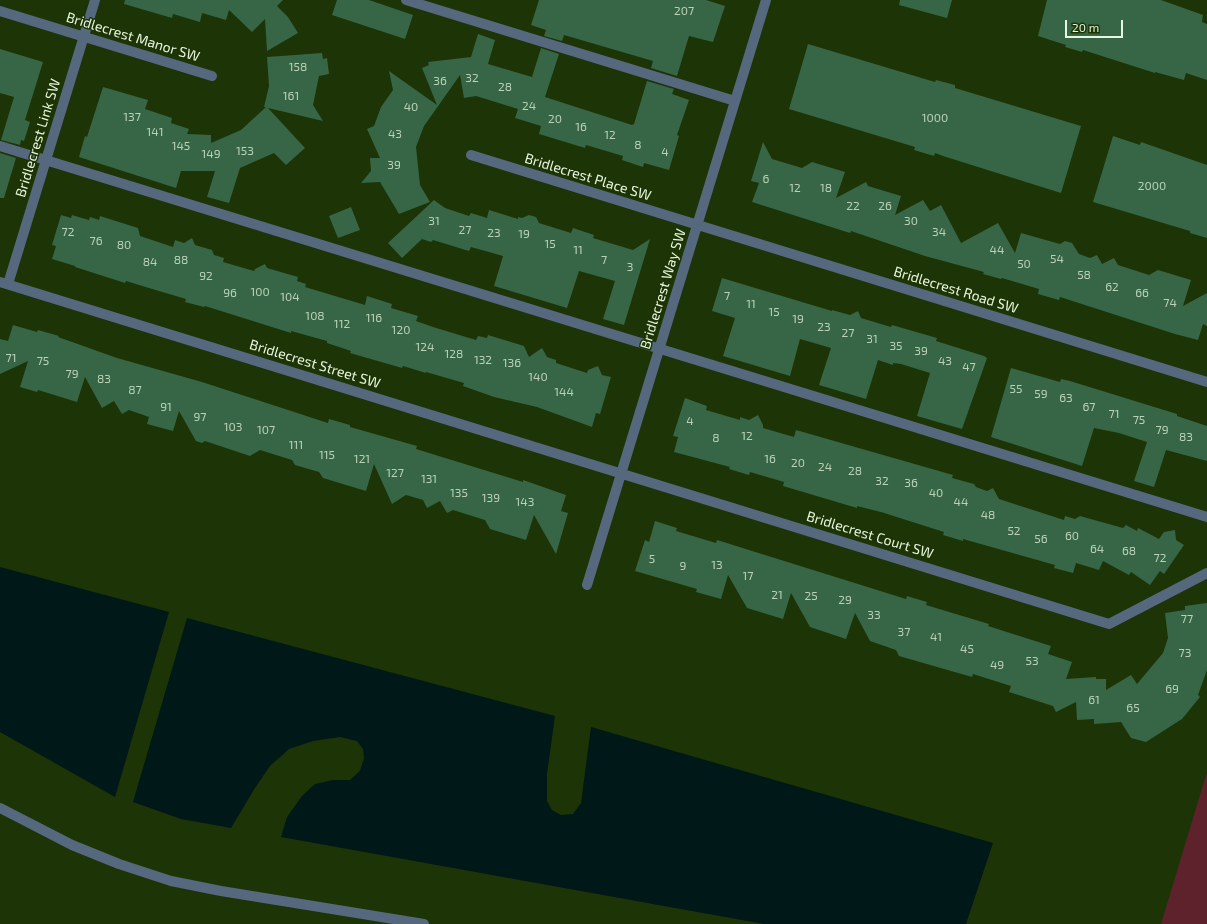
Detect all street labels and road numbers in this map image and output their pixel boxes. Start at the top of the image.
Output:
street label: Bridlecrest Manor SW [64,9,202,65]
street label: Bridlecrest Link SW [12,77,64,199]
street label: Bridlecrest Place SW [523,150,653,204]
street label: Bridlecrest Way SW [637,227,689,351]
street label: Bridlecrest Road SW [892,263,1020,317]
street label: Bridlecrest Street SW [248,336,382,392]
street label: Bridlecrest Court SW [804,508,936,562]

